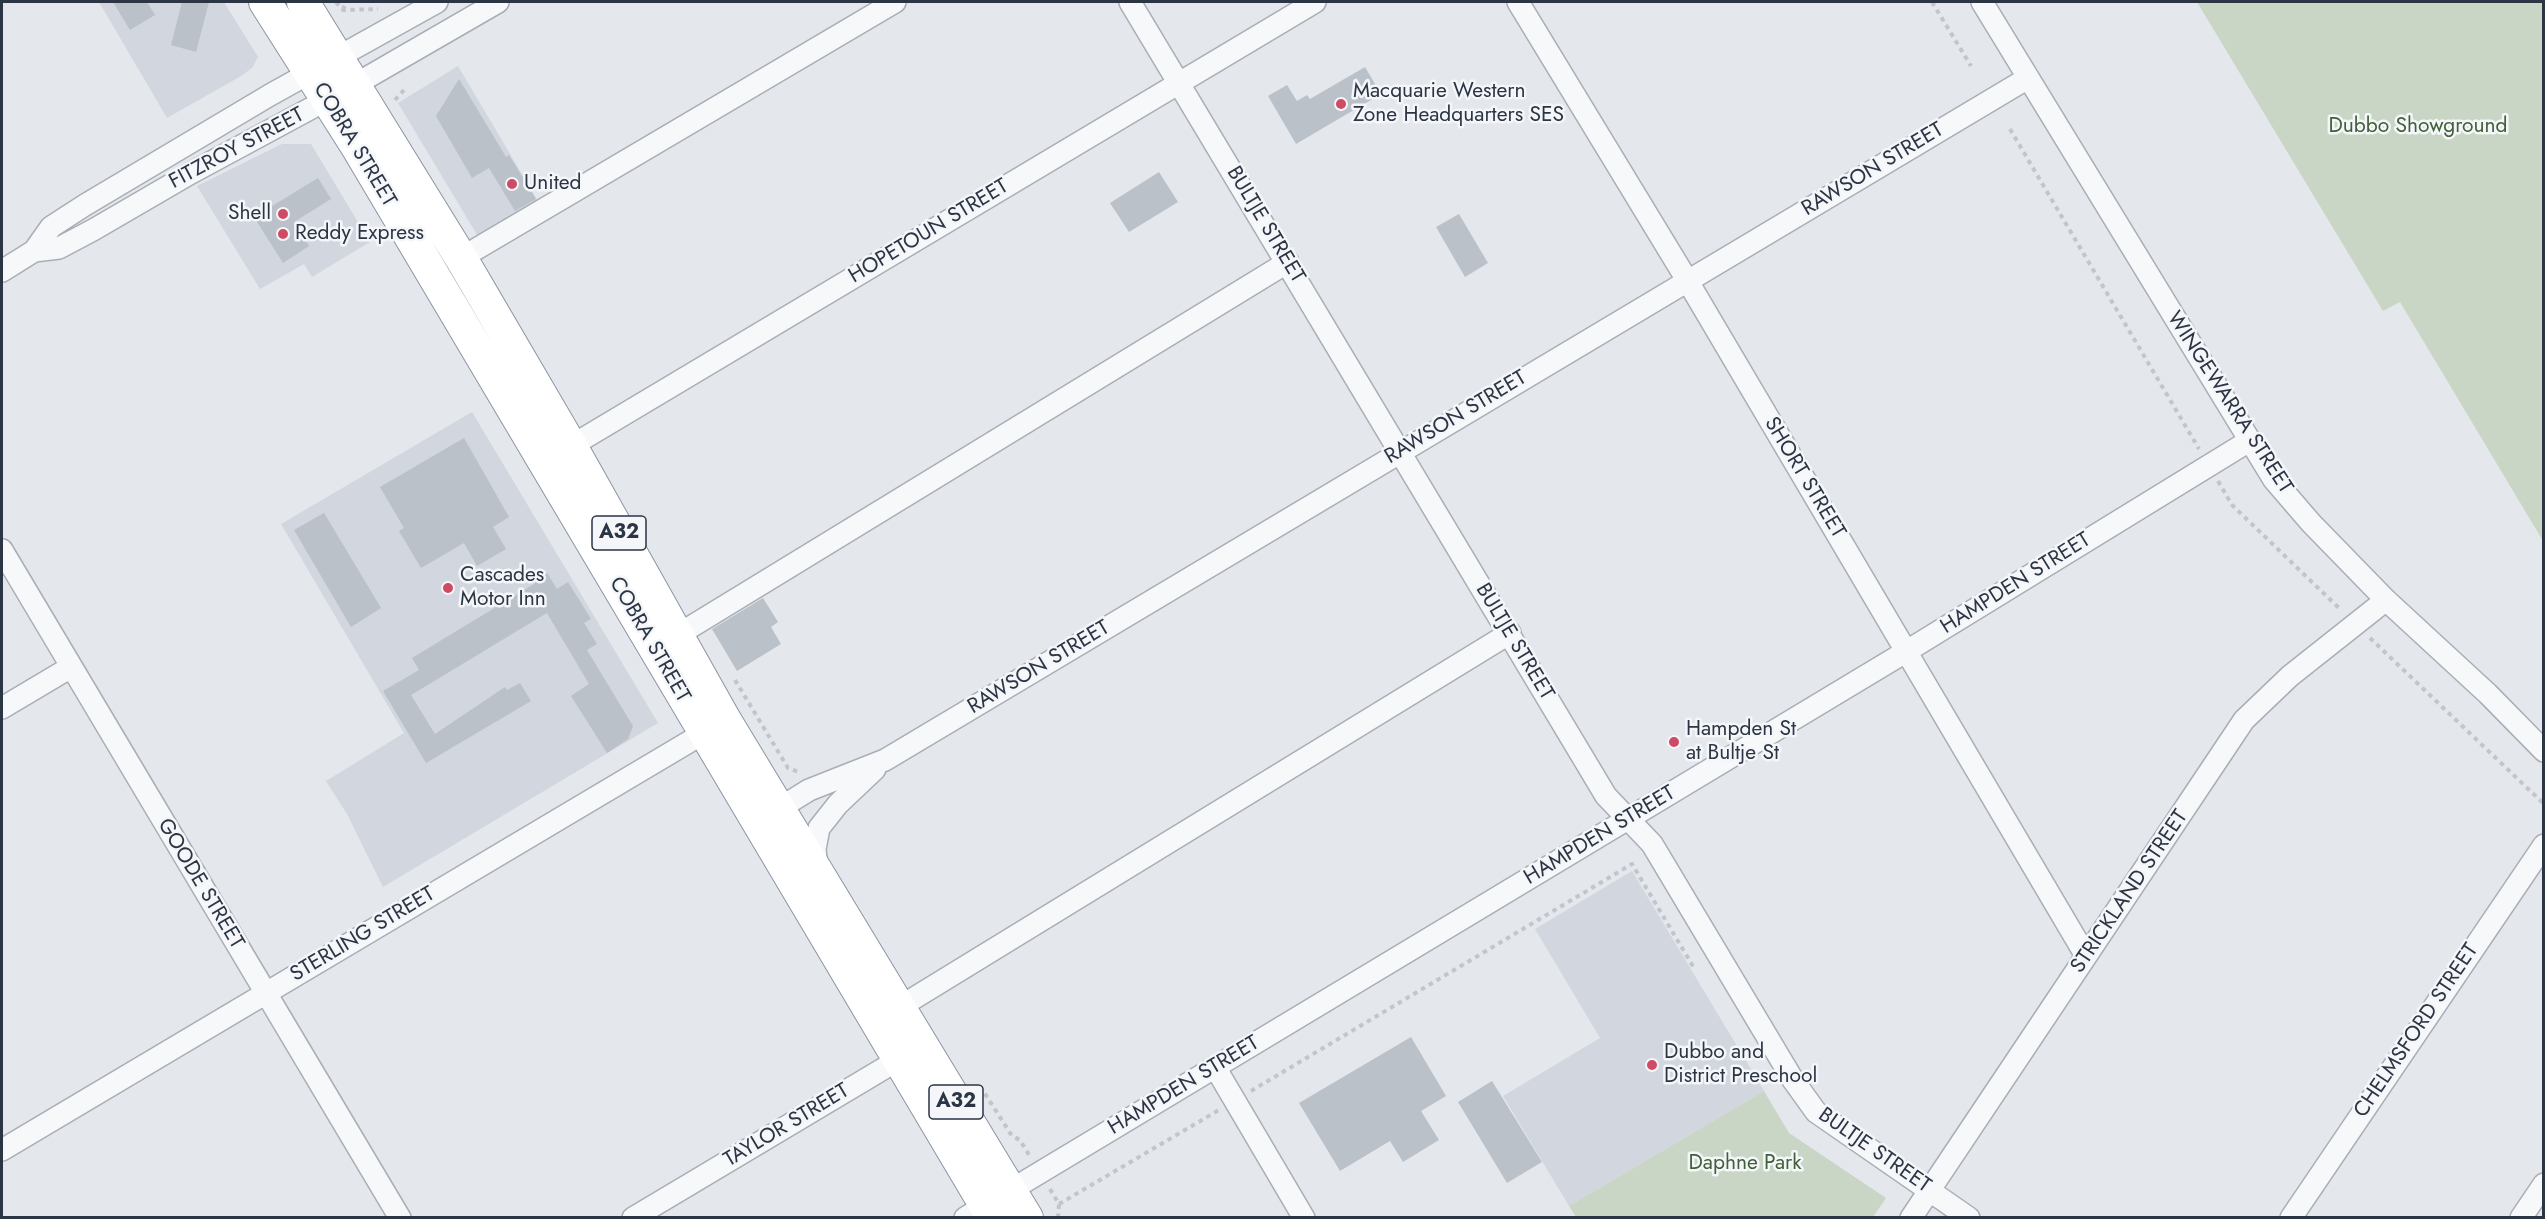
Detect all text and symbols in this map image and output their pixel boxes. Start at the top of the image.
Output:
street label: COBRA STREET [307,78,401,212]
place label: Macquarie Western Zone Headquarters SES [1353,79,1564,129]
marker: Macquarie Western Zone Headquarters SES [1334,97,1348,111]
street label: FITZROY STREET [165,103,309,195]
park label: Dubbo Showground [2328,114,2508,140]
street label: RAWSON STREET [1798,118,1948,222]
street label: BULTJE STREET [1220,162,1310,288]
place label: United [524,171,581,197]
street label: HOPETOUN STREET [845,174,1013,290]
marker: United [505,177,519,191]
place label: Shell [228,201,271,227]
marker: Shell [276,207,290,221]
place label: Reddy Express [295,221,424,247]
marker: Reddy Express [276,227,290,241]
street label: WINGEWARRA STREET [2161,307,2297,499]
street label: RAWSON STREET [1381,366,1531,470]
street label: SHORT STREET [1758,413,1850,543]
road number: A32 [592,516,646,550]
street label: HAMPDEN STREET [1937,528,2095,640]
place label: Cascades Motor Inn [460,563,546,613]
street label: COBRA STREET [603,573,695,707]
street label: BULTJE STREET [1469,579,1559,705]
marker: Cascades Motor Inn [441,581,455,595]
street label: RAWSON STREET [964,616,1114,720]
place label: Hampden St at Bultje St [1686,717,1796,767]
marker: Hampden St at Bultje St [1667,735,1681,749]
street label: HAMPDEN STREET [1520,781,1680,891]
street label: STRICKLAND STREET [2066,806,2194,978]
street label: GOODE STREET [151,814,249,954]
street label: STERLING STREET [286,882,440,988]
street label: CHELMSFORD STREET [2349,939,2485,1123]
street label: HAMPDEN STREET [1104,1031,1264,1141]
place label: Dubbo and District Preschool [1664,1040,1817,1090]
marker: Dubbo and District Preschool [1645,1058,1659,1072]
street label: TAYLOR STREET [720,1079,854,1173]
road number: A32 [929,1085,983,1119]
street label: BULTJE STREET [1813,1103,1935,1199]
park label: Daphne Park [1689,1151,1801,1177]

